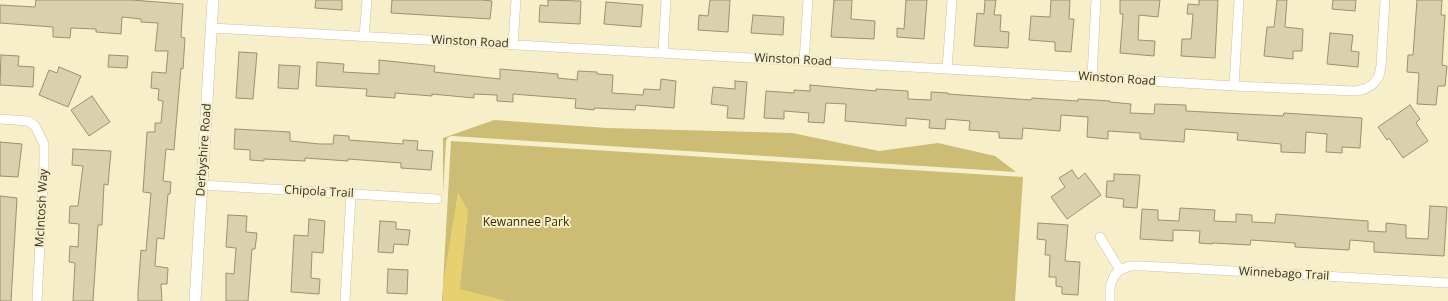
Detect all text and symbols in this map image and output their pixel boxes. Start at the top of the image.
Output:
street label: Winston Road [431,33,509,51]
street label: Winston Road [754,51,832,69]
street label: Winston Road [1078,69,1156,89]
street label: Derbyshire Road [194,103,214,197]
street label: McIntosh Way [33,168,51,248]
street label: Chipola Trail [284,183,354,201]
park label: Kewannee Park [483,216,569,230]
street label: Winnebago Trail [1238,264,1330,284]

